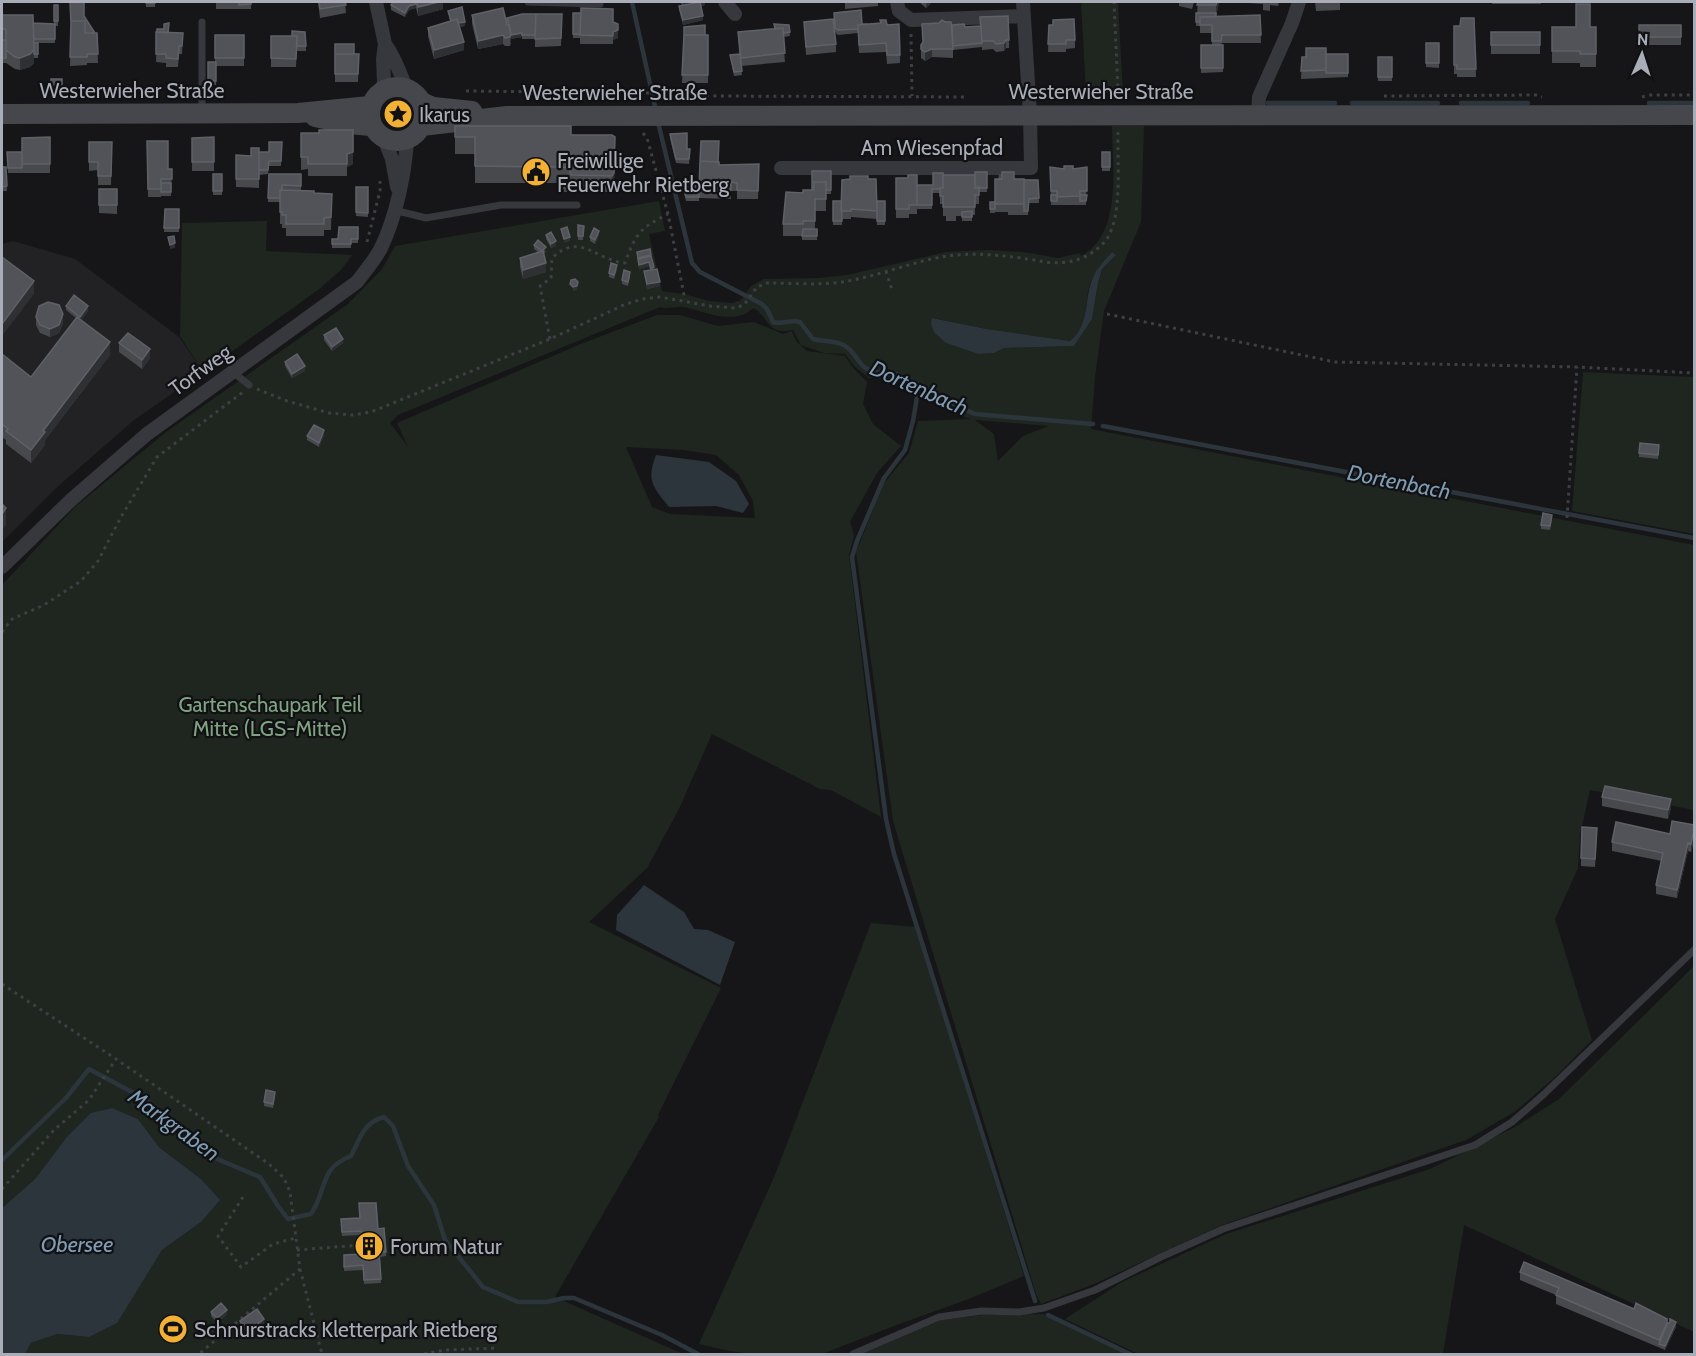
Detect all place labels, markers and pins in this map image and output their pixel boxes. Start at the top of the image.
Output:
place icon: Ikarus [382,98,414,130]
place label: Ikarus [419,102,470,127]
place label: Freiwillige Feuerwehr Rietberg [557,148,730,197]
public building icon: Freiwillige Feuerwehr Rietberg [520,156,552,188]
building icon: Forum Natur [353,1230,385,1262]
place label: Forum Natur [390,1234,502,1259]
sports icon: Schnurstracks Kletterpark Rietberg [157,1313,189,1345]
place label: Schnurstracks Kletterpark Rietberg [194,1317,497,1342]

